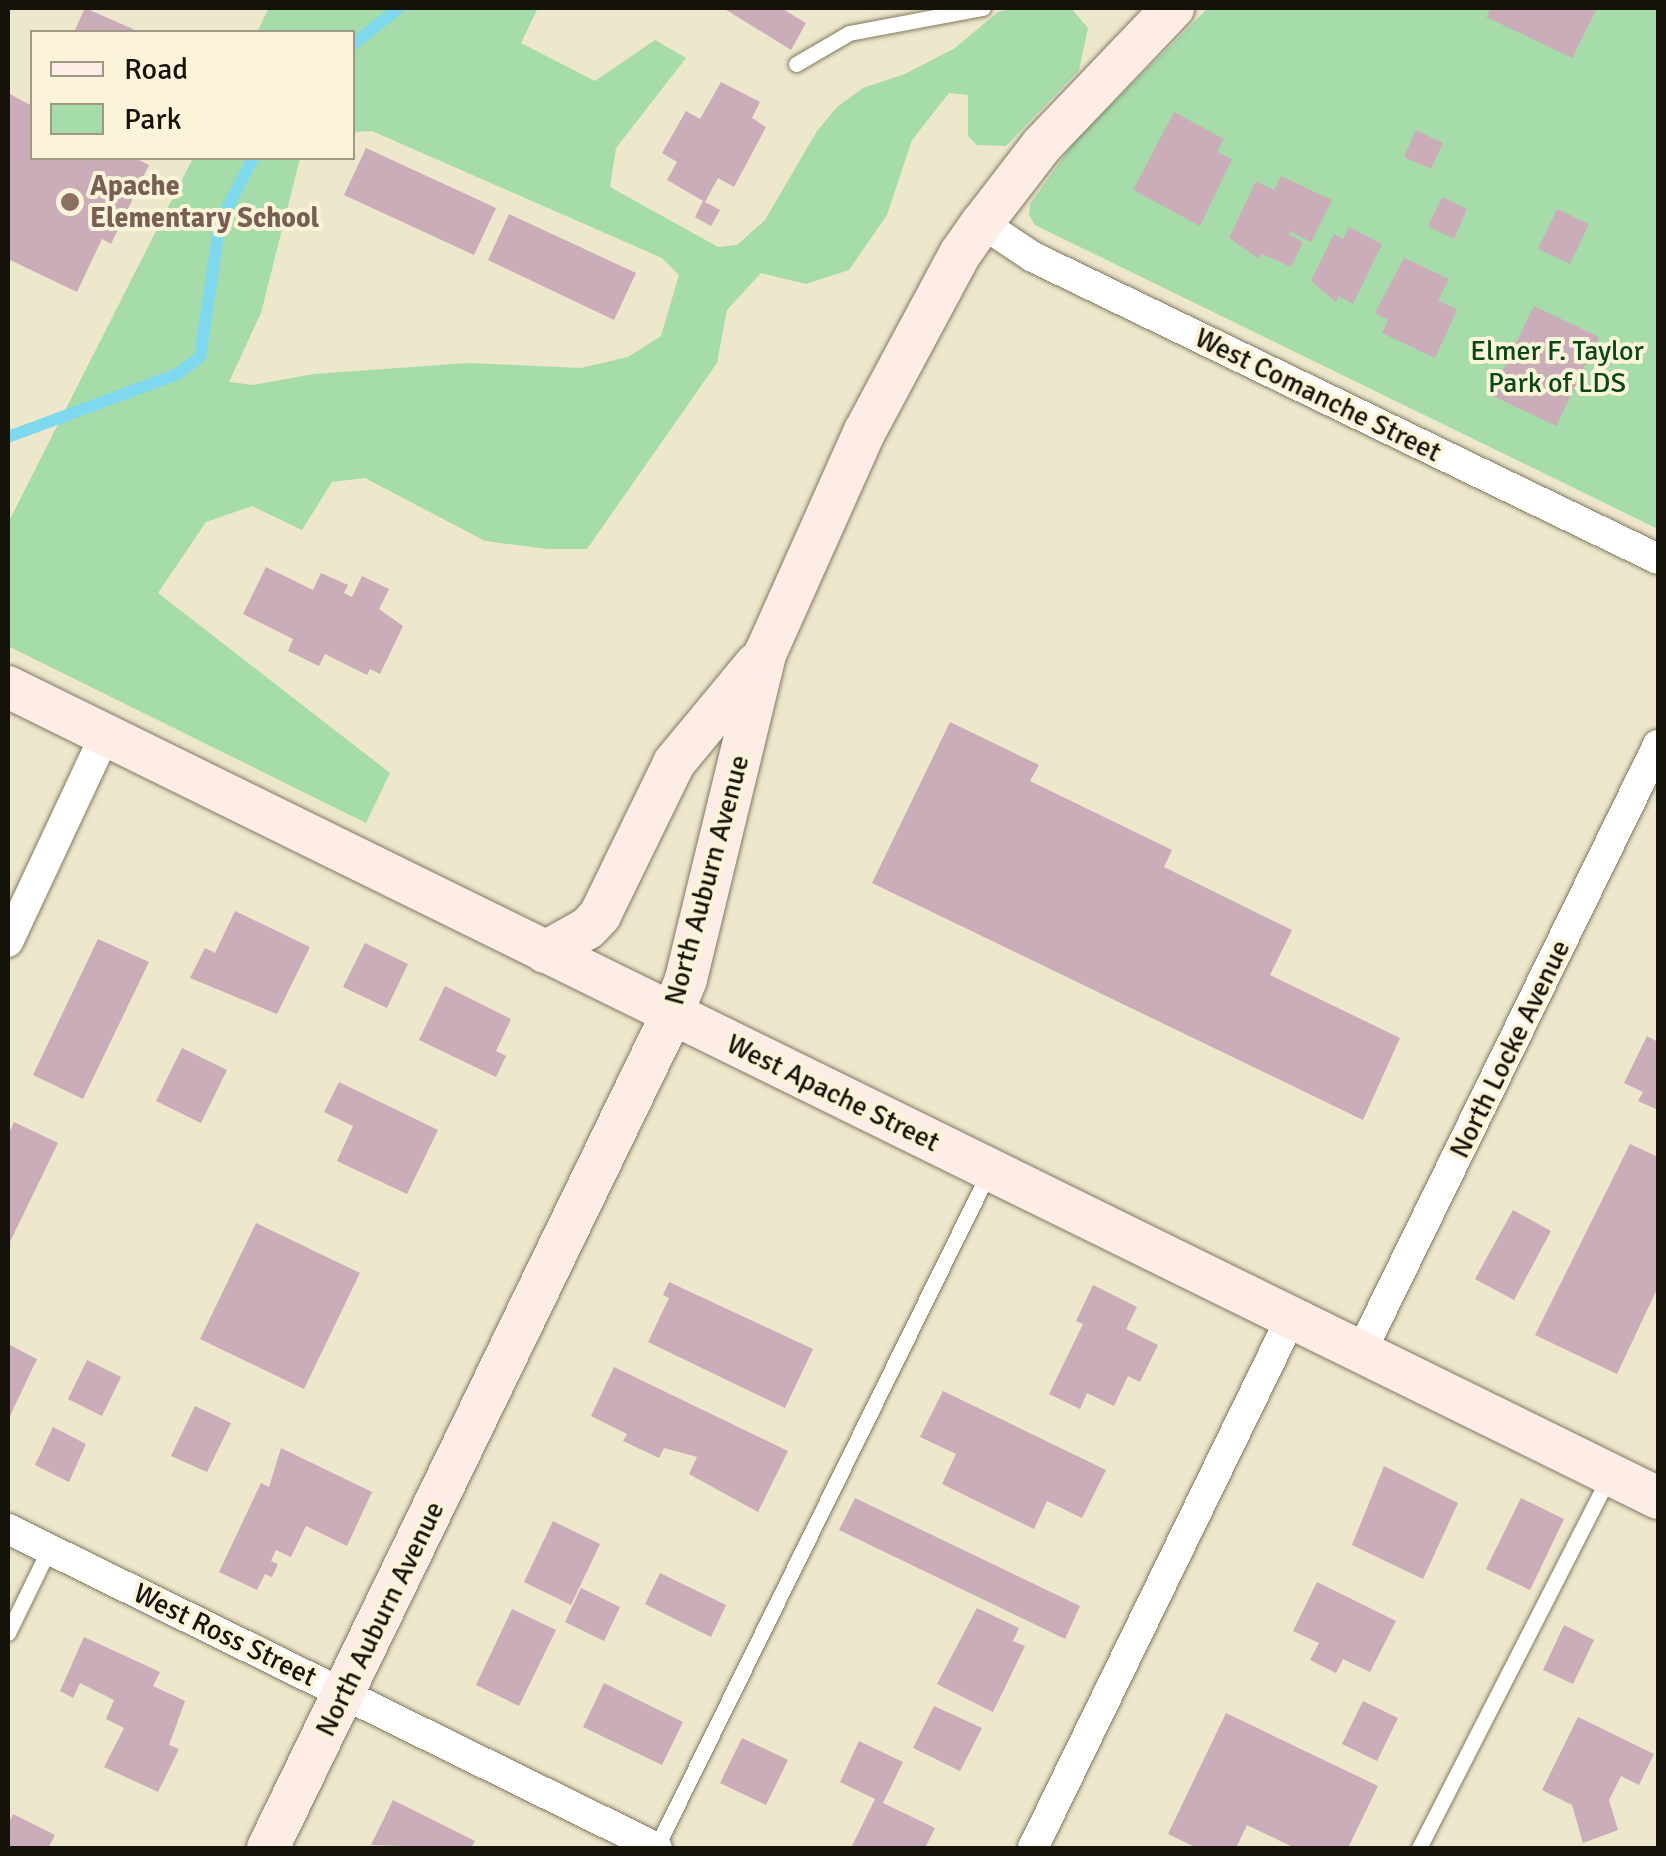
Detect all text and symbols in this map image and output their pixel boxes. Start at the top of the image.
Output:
legend [30,30,355,160]
text: Road [124,51,188,88]
text: Park [124,101,182,138]
place label: Apache Elementary School [90,169,319,235]
marker: Apache Elementary School [59,191,81,213]
street label: West Comanche Street [1190,321,1446,469]
park label: Elmer F. Taylor Park of LDS [1470,334,1644,400]
street label: North Auburn Avenue [657,751,757,1009]
street label: North Locke Avenue [1443,934,1577,1164]
street label: West Apache Street [721,1027,945,1159]
street label: North Auburn Avenue [309,1496,451,1742]
street label: West Ross Street [128,1576,322,1694]

